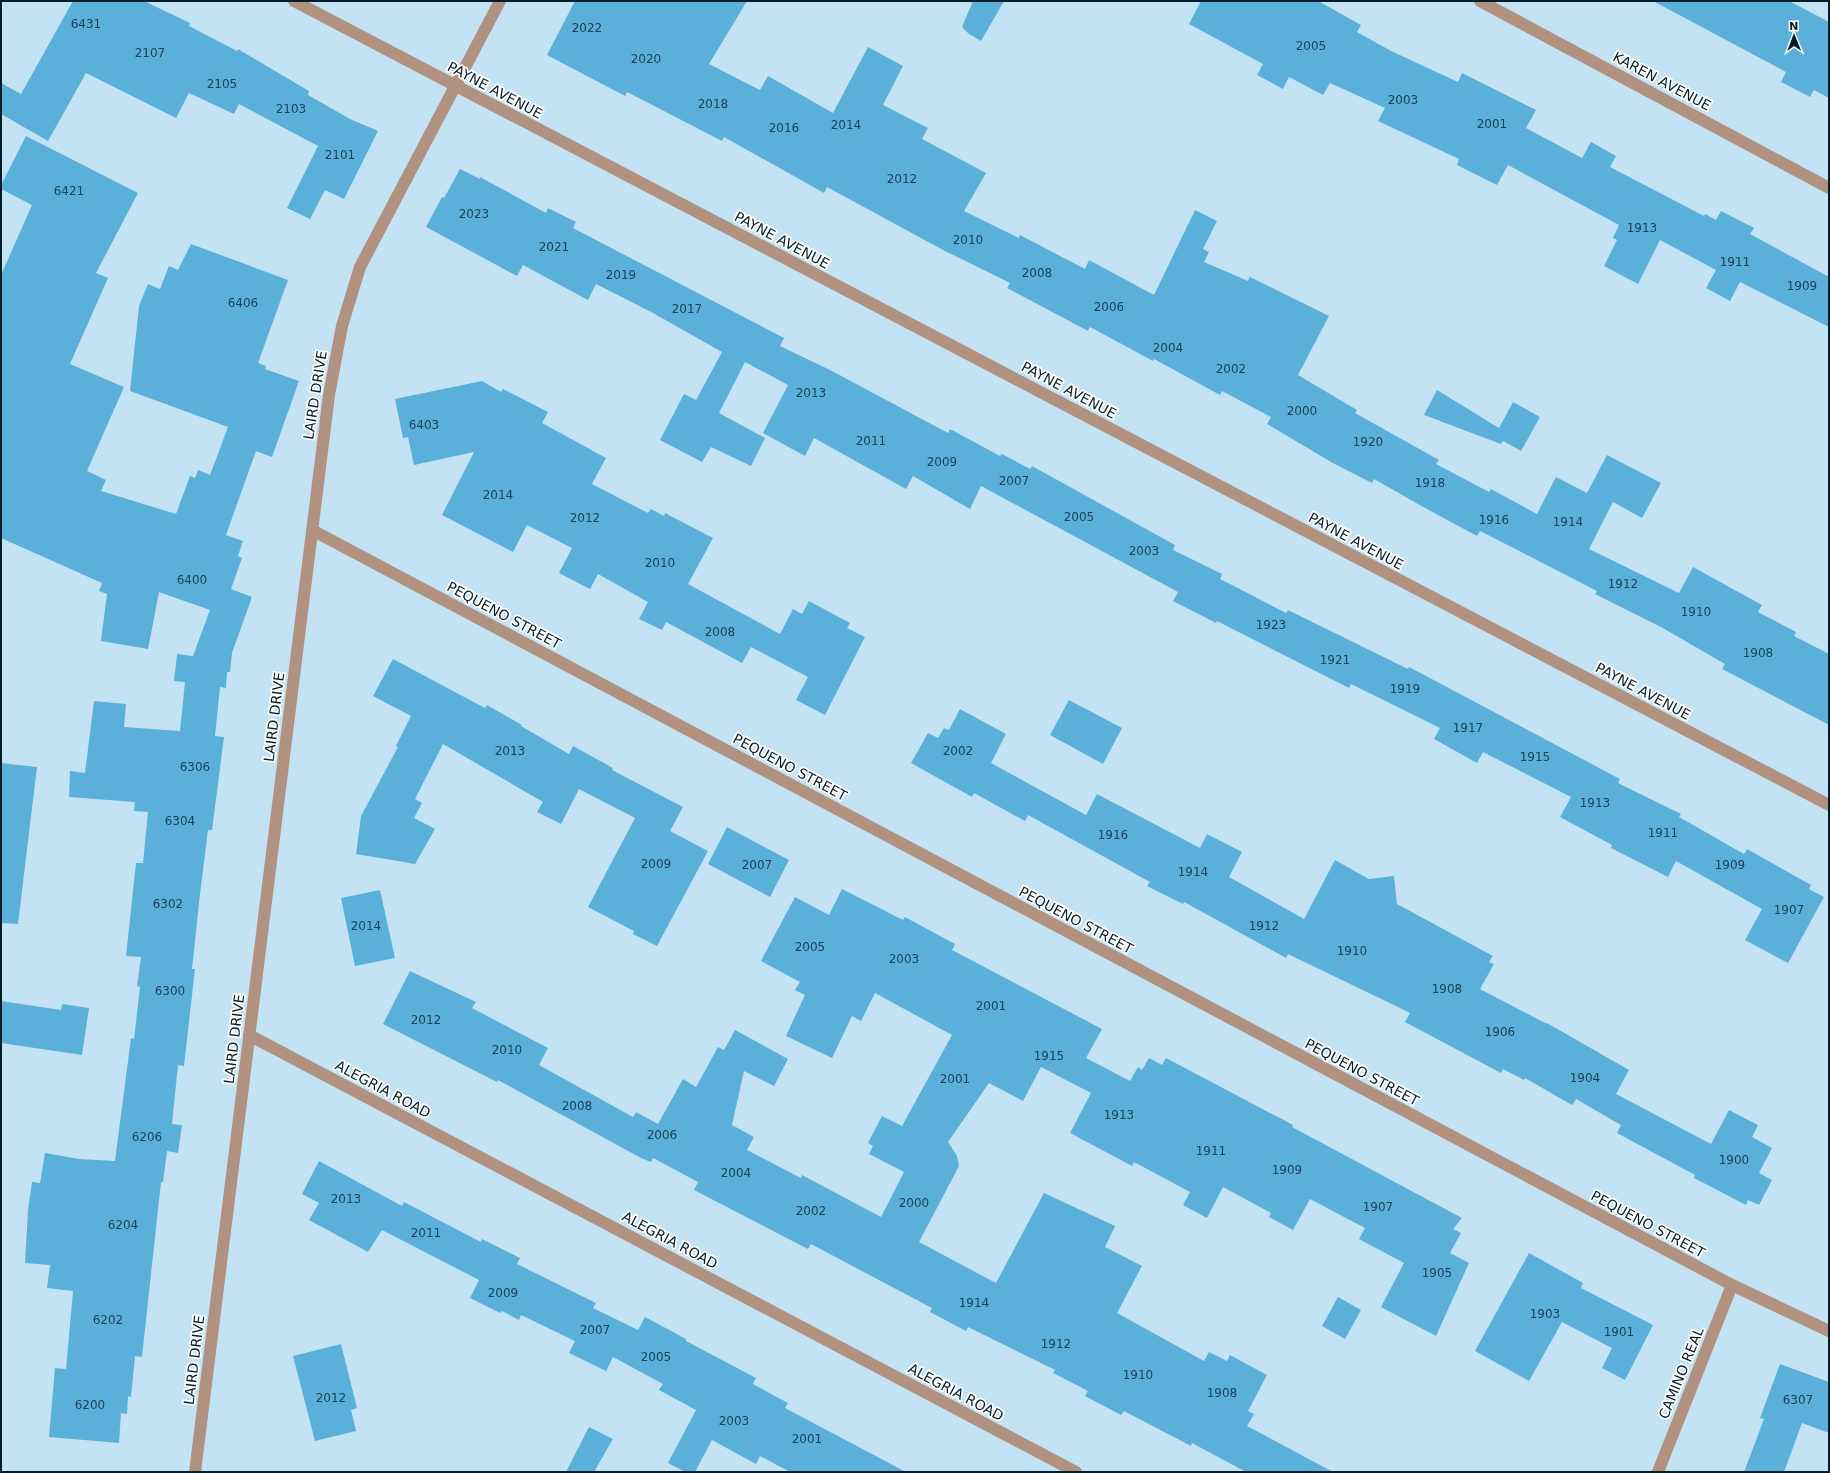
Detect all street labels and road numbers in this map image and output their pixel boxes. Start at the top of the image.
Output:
street label: KAREN AVENUE [1610,48,1714,114]
street label: PAYNE AVENUE [445,58,545,122]
street label: PAYNE AVENUE [732,208,832,272]
street label: LAIRD DRIVE [300,349,330,441]
street label: PAYNE AVENUE [1019,358,1119,422]
street label: PAYNE AVENUE [1306,509,1406,573]
street label: PEQUENO STREET [444,578,564,652]
street label: PAYNE AVENUE [1593,659,1693,723]
street label: LAIRD DRIVE [261,671,287,763]
street label: PEQUENO STREET [730,730,850,804]
street label: PEQUENO STREET [1016,883,1136,957]
street label: LAIRD DRIVE [221,993,247,1085]
street label: PEQUENO STREET [1302,1035,1422,1109]
street label: ALEGRIA ROAD [333,1057,433,1121]
street label: PEQUENO STREET [1588,1187,1708,1261]
street label: ALEGRIA ROAD [620,1208,720,1272]
street label: LAIRD DRIVE [181,1314,207,1406]
street label: CAMINO REAL [1655,1325,1707,1421]
street label: ALEGRIA ROAD [906,1360,1006,1424]

